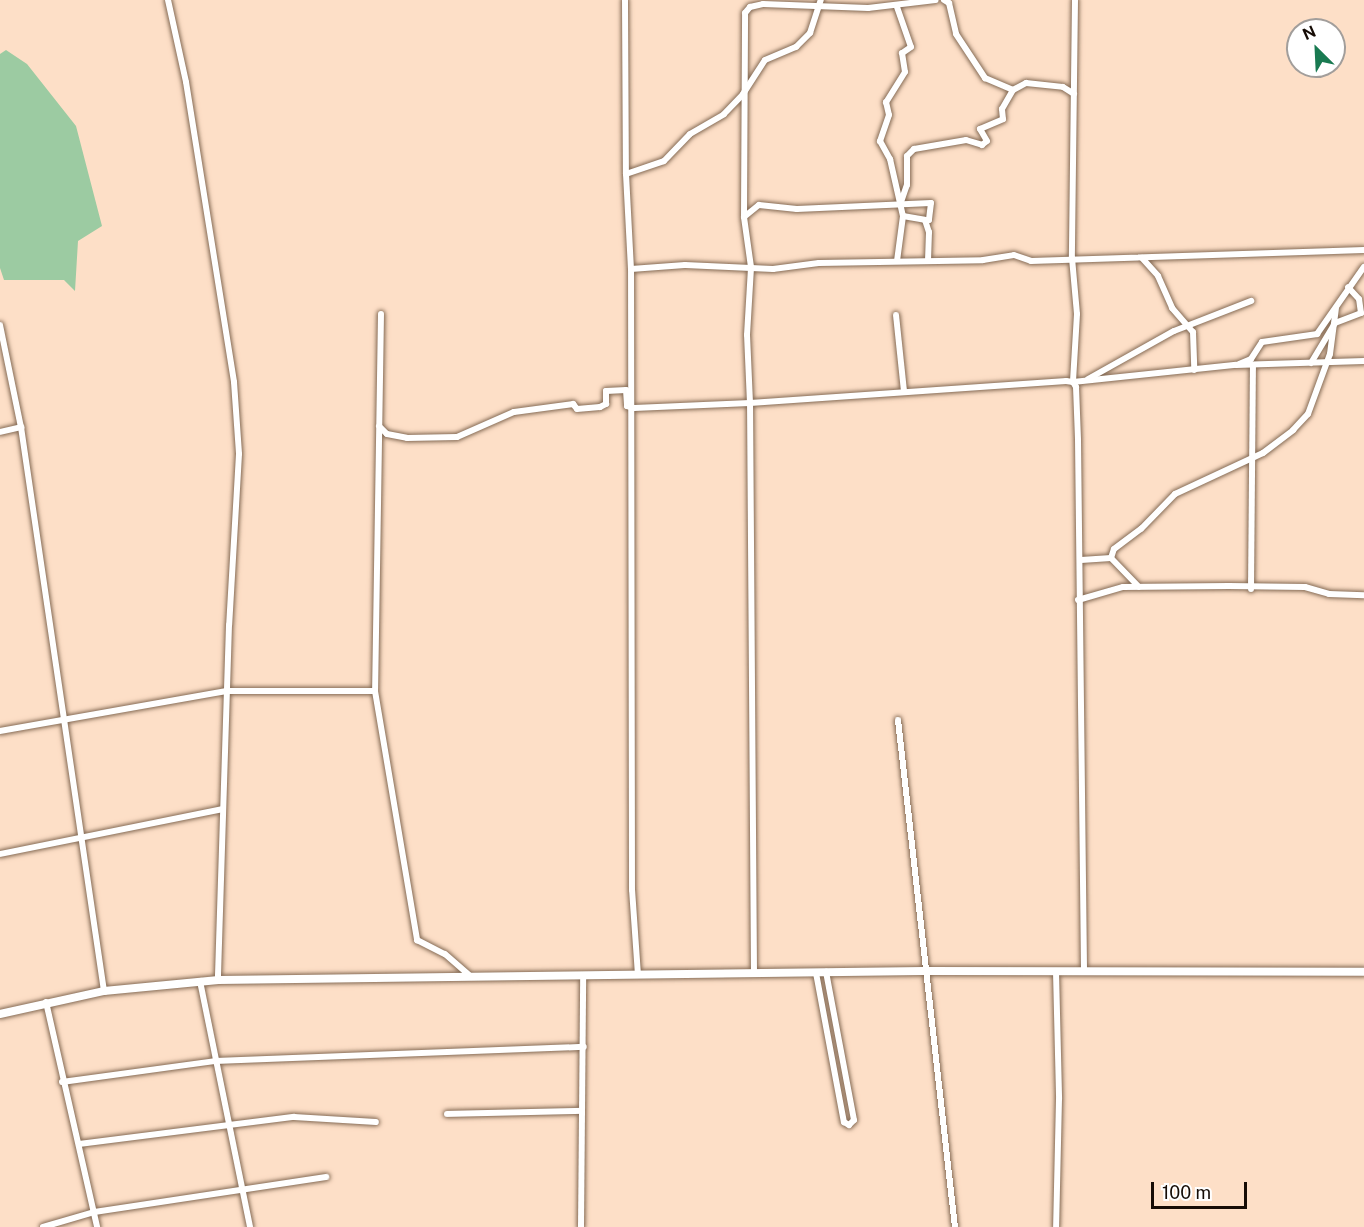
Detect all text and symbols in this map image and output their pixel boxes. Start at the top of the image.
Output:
north arrow [1286,18,1346,78]
text: N [1300,22,1319,44]
scale bar [1154,1170,1250,1208]
text: 100 m [1162,1182,1211,1203]

